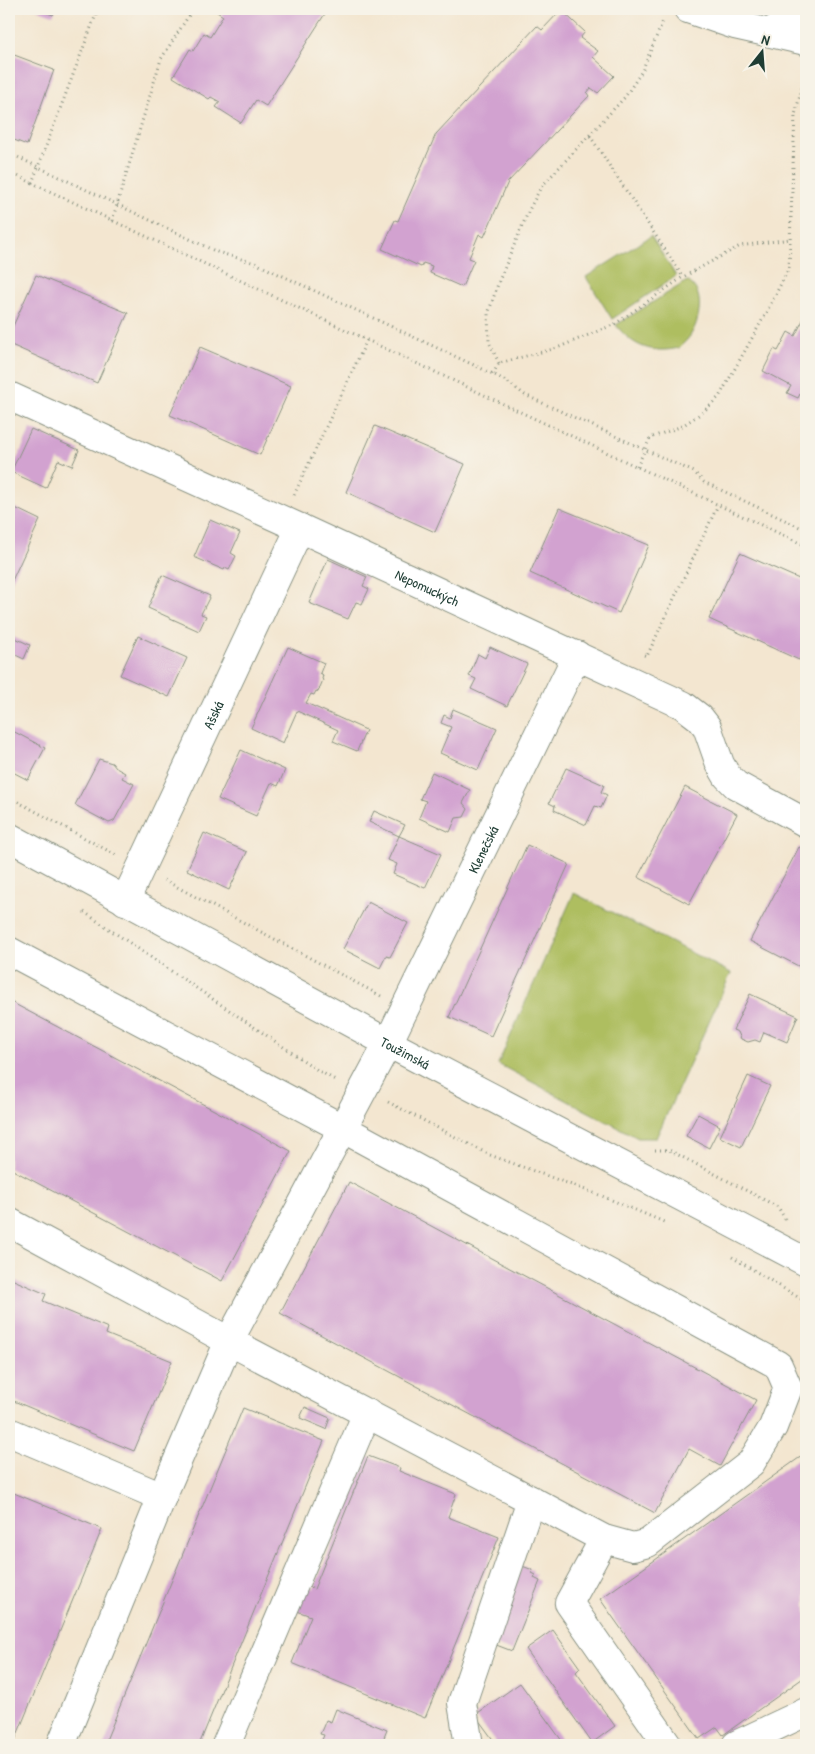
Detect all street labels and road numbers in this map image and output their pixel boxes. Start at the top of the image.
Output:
street label: Nepomuckých [392,564,463,610]
street label: Ašská [198,697,227,732]
street label: Klenečská [463,822,502,876]
street label: Toužimská [377,1031,434,1073]

